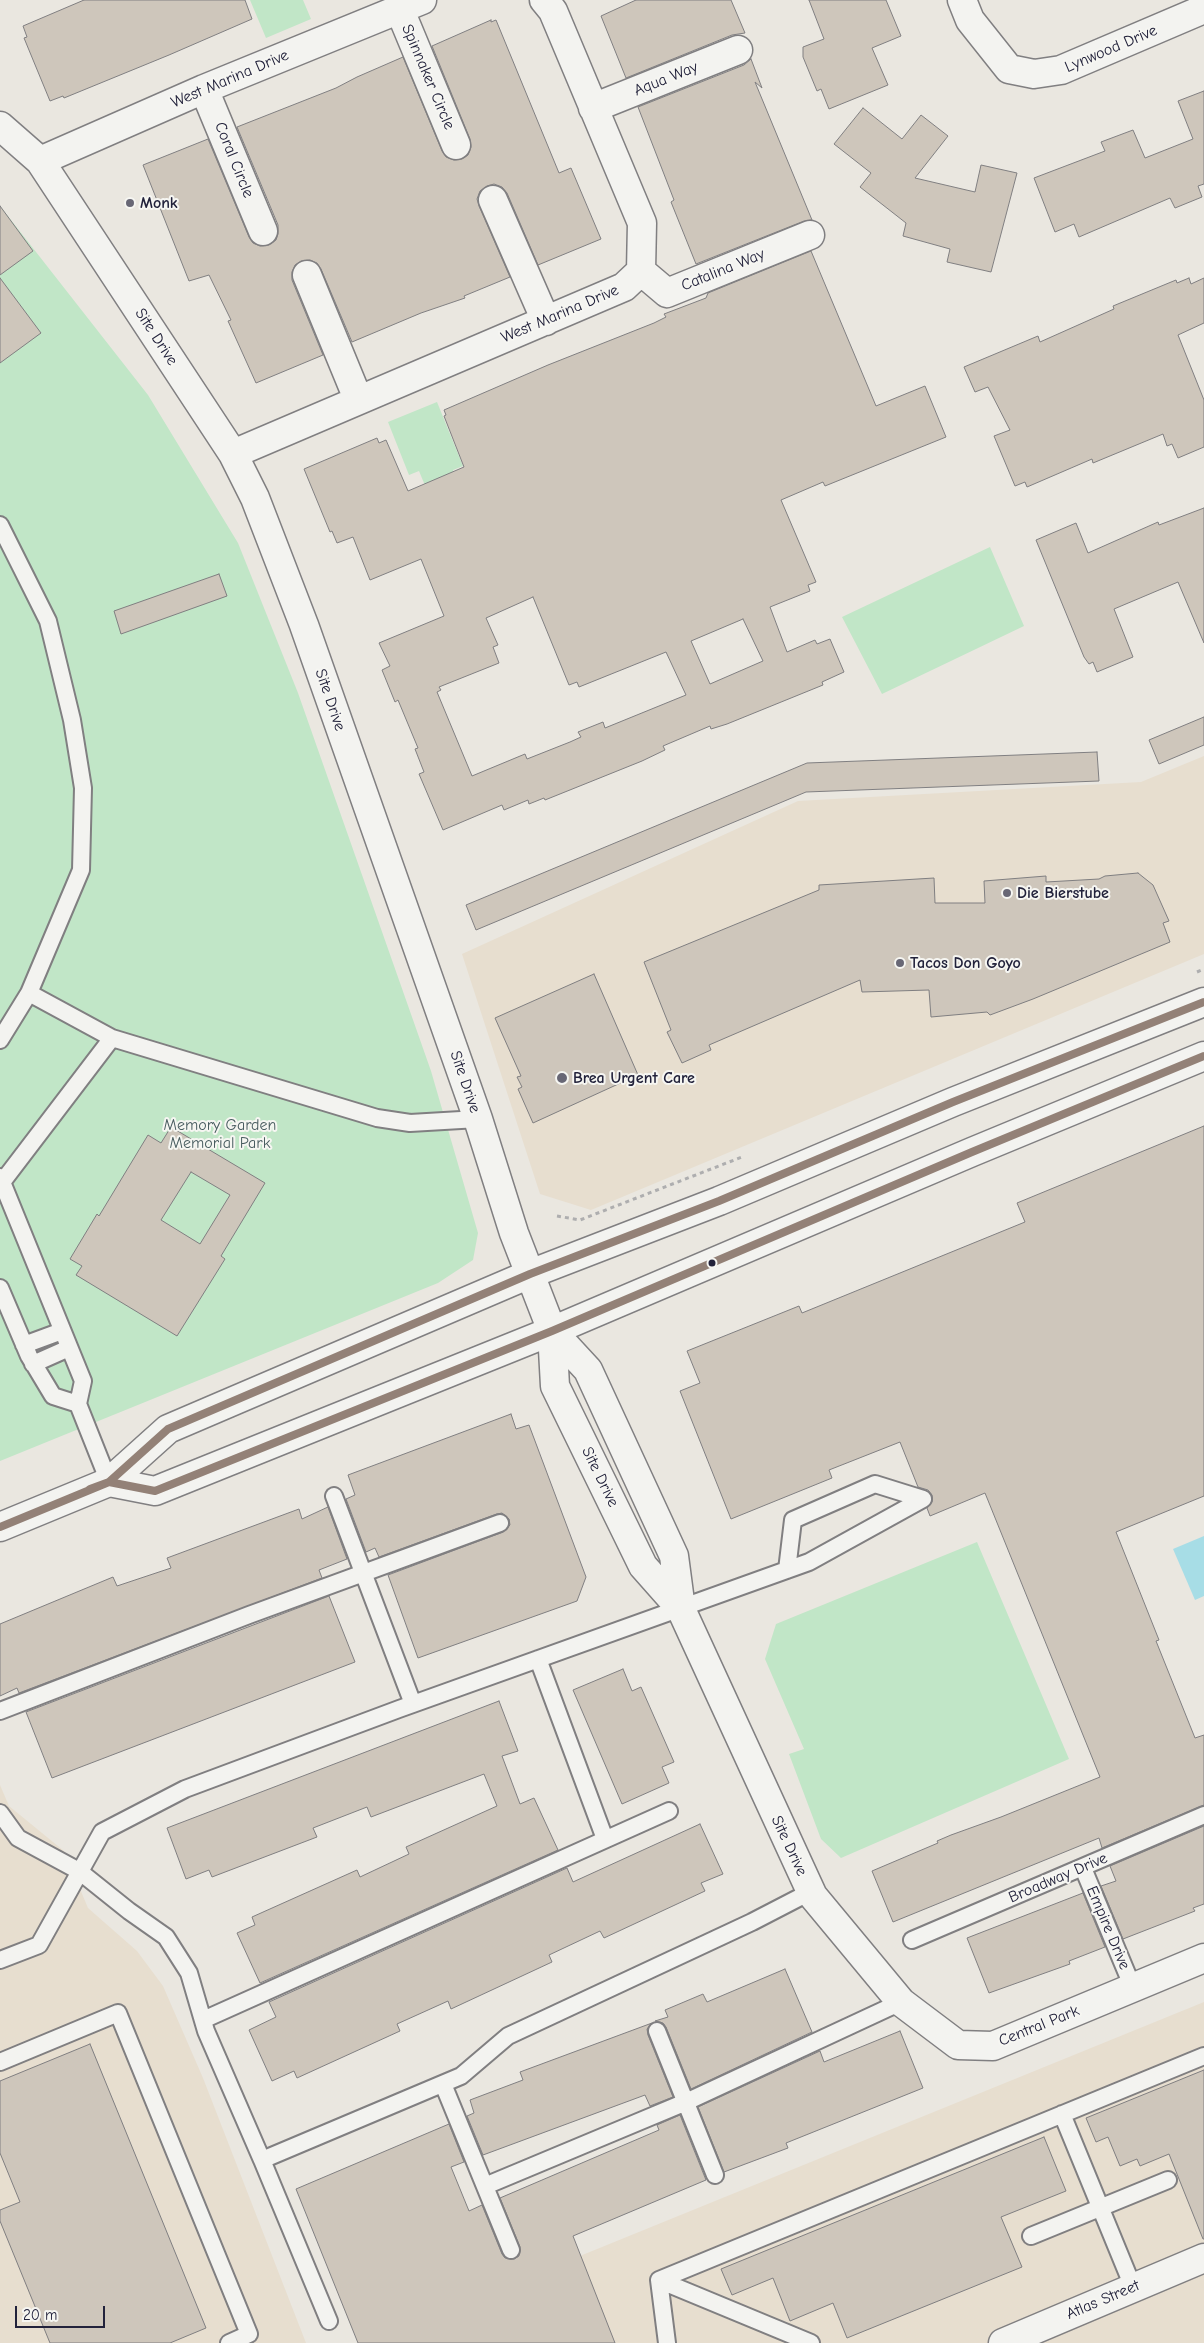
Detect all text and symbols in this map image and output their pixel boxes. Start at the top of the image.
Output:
street label: Spinnaker Circle [397,21,459,133]
street label: Lynwood Drive [1062,21,1160,77]
street label: West Marina Drive [168,46,292,112]
street label: Aqua Way [631,57,701,101]
street label: Coral Circle [210,119,258,201]
place label: Monk [140,193,178,213]
marker: Monk [124,197,136,209]
street label: Catalina Way [679,245,767,295]
street label: West Marina Drive [498,281,622,347]
street label: Site Drive [130,305,182,369]
street label: Site Drive [310,666,350,734]
place label: Die Bierstube [1017,883,1109,903]
marker: Die Bierstube [1001,887,1013,899]
place label: Tacos Don Goyo [910,953,1021,973]
marker: Tacos Don Goyo [894,957,906,969]
street label: Site Drive [445,1048,485,1116]
place label: Brea Urgent Care [573,1068,695,1088]
marker: Brea Urgent Care [555,1071,569,1085]
park label: Memory Garden Memorial Park [164,1115,276,1153]
unlabelled marker [707,1258,717,1268]
street label: Site Drive [577,1444,623,1510]
street label: Site Drive [767,1813,811,1879]
street label: Broadway Drive [1006,1849,1110,1907]
street label: Empire Drive [1082,1883,1134,1973]
street label: Central Park [996,2001,1082,2051]
street label: Atlas Street [1063,2276,1143,2324]
scale bar [18,2296,108,2328]
text: 20 m [23,2306,57,2324]

